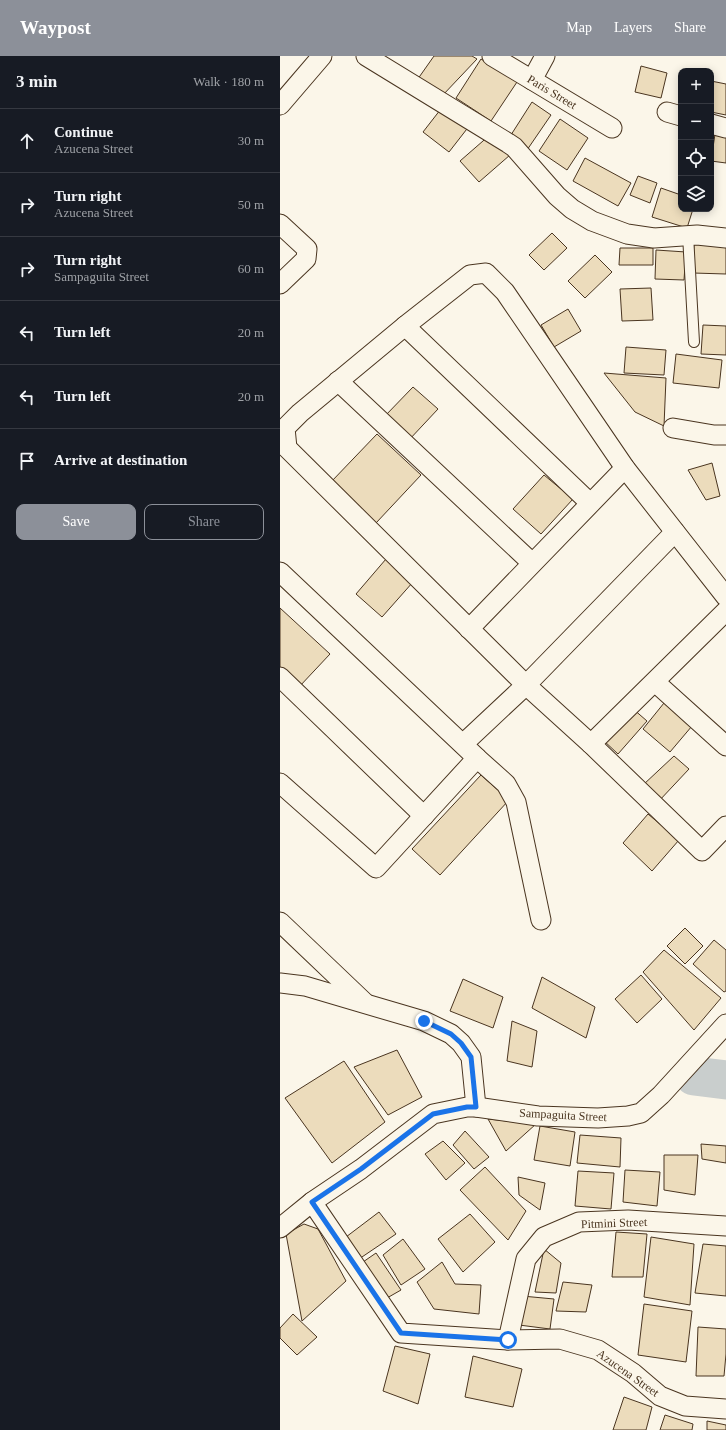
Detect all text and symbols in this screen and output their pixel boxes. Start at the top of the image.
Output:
text: Waypost [20,17,91,38]
text: Map [566,20,592,35]
text: Layers [614,20,652,35]
text: Share [674,20,706,35]
map controls [678,68,714,212]
button: + [678,68,714,104]
text: 3 min [16,72,57,91]
street label: Paris Street [525,72,580,113]
text: Walk · 180 m [193,74,264,89]
button: − [678,104,714,140]
text: Continue [54,124,113,140]
icon: ahead [16,130,38,152]
text: 30 m [238,133,264,148]
button: locate [678,140,714,176]
text: Azucena Street [54,141,133,156]
button: layers [678,176,714,212]
text: Turn right [54,188,121,204]
icon: right [16,194,38,216]
text: 50 m [238,197,264,212]
text: Azucena Street [54,205,133,220]
text: Turn right [54,252,121,268]
icon: right [16,258,38,280]
text: 60 m [238,261,264,276]
text: Sampaguita Street [54,269,149,284]
icon: left [16,322,38,344]
text: Turn left [54,324,111,340]
text: 20 m [238,325,264,340]
icon: left [16,386,38,408]
text: Turn left [54,388,111,404]
text: 20 m [238,389,264,404]
icon: arrive [16,450,38,472]
text: Arrive at destination [54,452,187,468]
button: Save [16,504,136,540]
button: Share [144,504,264,540]
route end [415,1012,433,1030]
street label: Sampaguita Street [519,1106,608,1124]
street label: Pitmini Street [581,1215,648,1231]
route start [499,1331,517,1349]
street label: Azucena Street [594,1346,662,1400]

